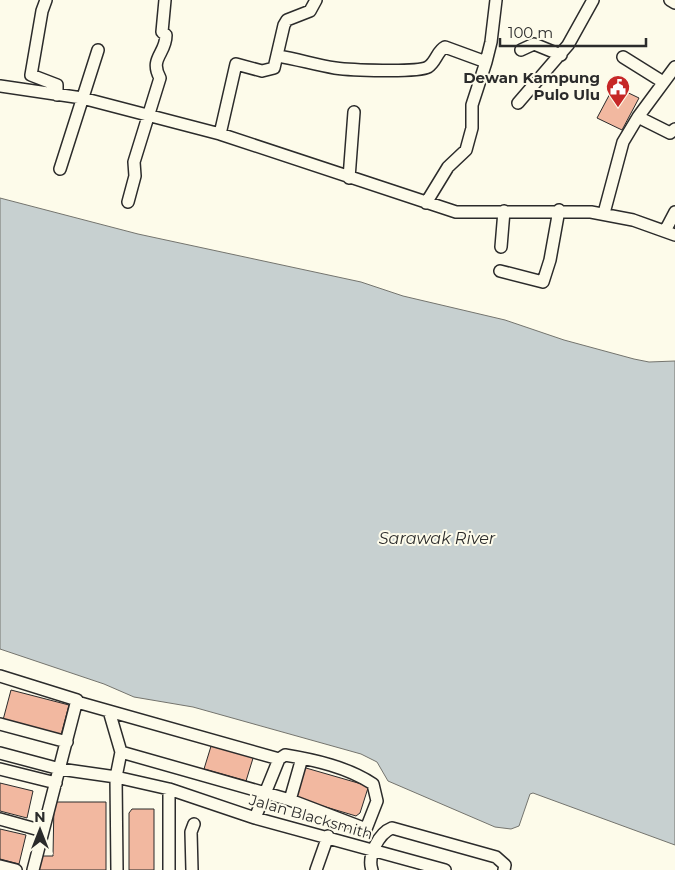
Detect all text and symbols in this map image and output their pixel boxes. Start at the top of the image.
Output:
scale bar [500,15,646,47]
text: 100 m [508,23,553,42]
place label: Dewan Kampung Pulo Ulu [463,68,600,104]
public building icon: Dewan Kampung Pulo Ulu [605,74,631,108]
water label: Sarawak River [379,529,496,548]
street label: Jalan Blacksmith [246,789,375,843]
north arrow [15,805,65,855]
text: N [34,808,46,826]

